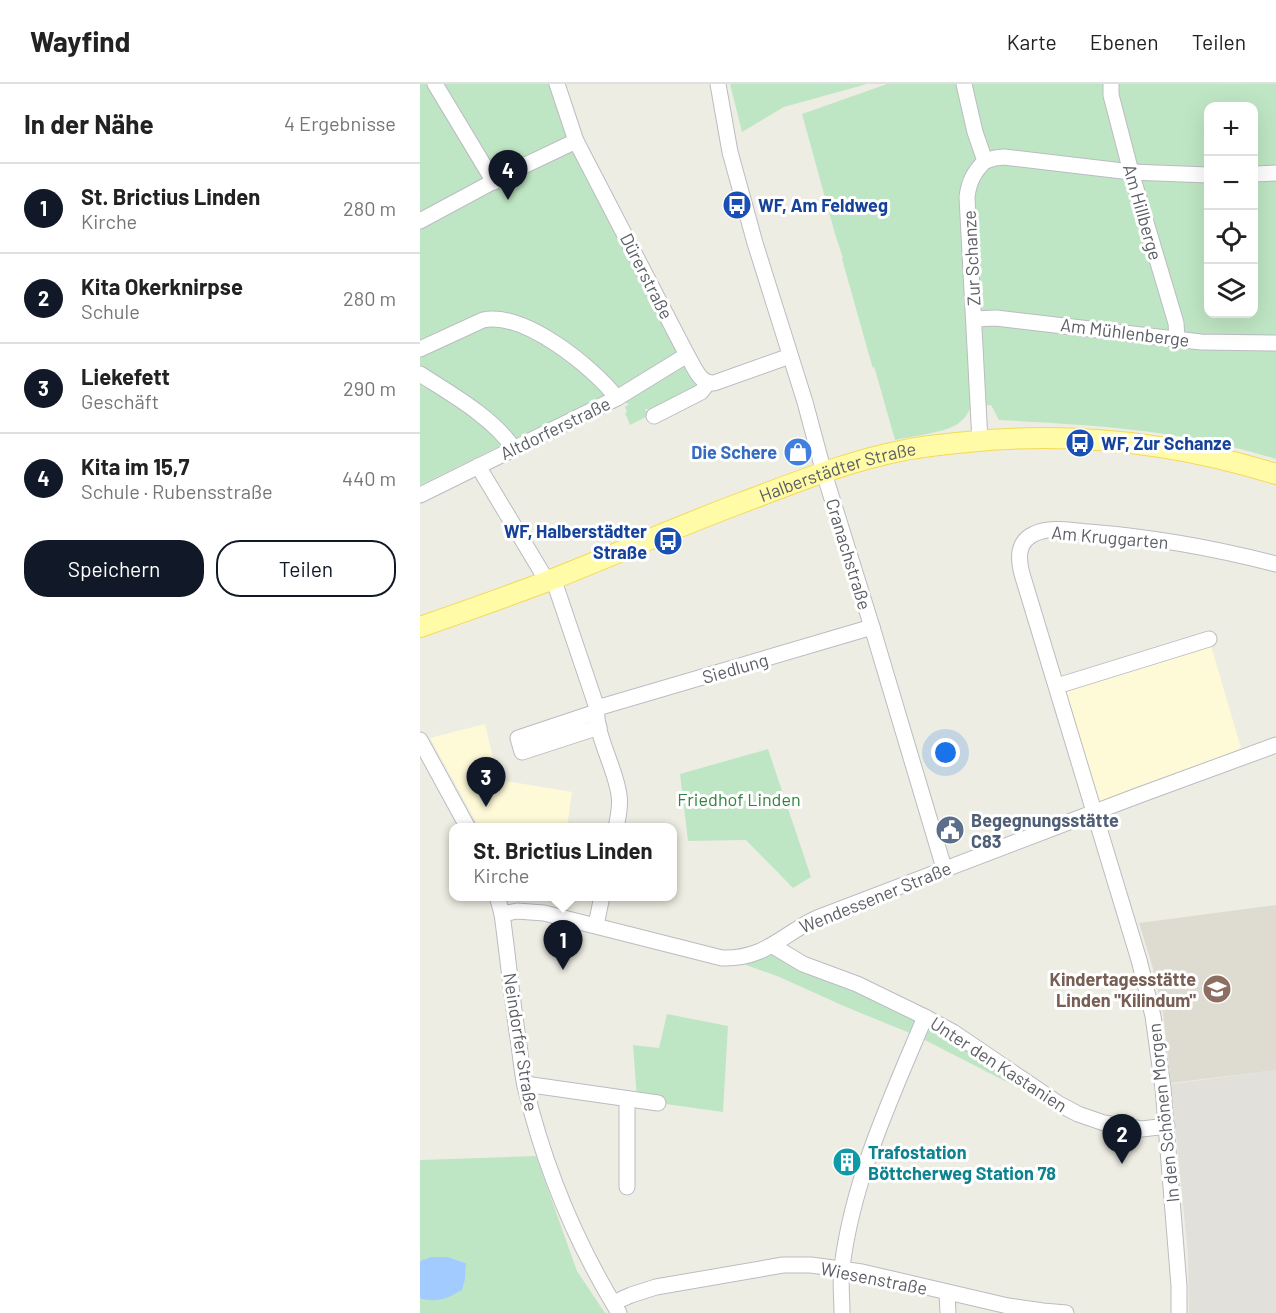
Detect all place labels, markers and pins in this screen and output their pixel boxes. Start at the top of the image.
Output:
pin: 4 [488,150,527,200]
bus stop icon: WF, Am Feldweg [721,189,753,221]
place label: WF, Am Feldweg [758,194,888,216]
bus stop icon: WF, Zur Schanze [1064,427,1096,459]
place label: WF, Zur Schanze [1101,432,1232,454]
shop icon: Die Schere [782,436,814,468]
place label: Die Schere [691,441,777,463]
place label: WF, Halberstädter Straße [504,520,647,563]
bus stop icon: WF, Halberstädter Straße [652,525,684,557]
pin: 3 [466,758,506,807]
place label: Begegnungsstätte C83 [971,809,1119,852]
public building icon: Begegnungsstätte C83 [934,814,966,846]
pin: 1 [544,920,582,970]
place label: Kindertagesstätte Linden "Kilindum" [1050,968,1197,1011]
school or university icon: Kindertagesstätte Linden "Kilindum" [1201,973,1233,1005]
pin: 2 [1102,1114,1142,1164]
place label: Trafostation Böttcherweg Station 78 [868,1141,1056,1184]
building icon: Trafostation Böttcherweg Station 78 [831,1146,863,1178]

